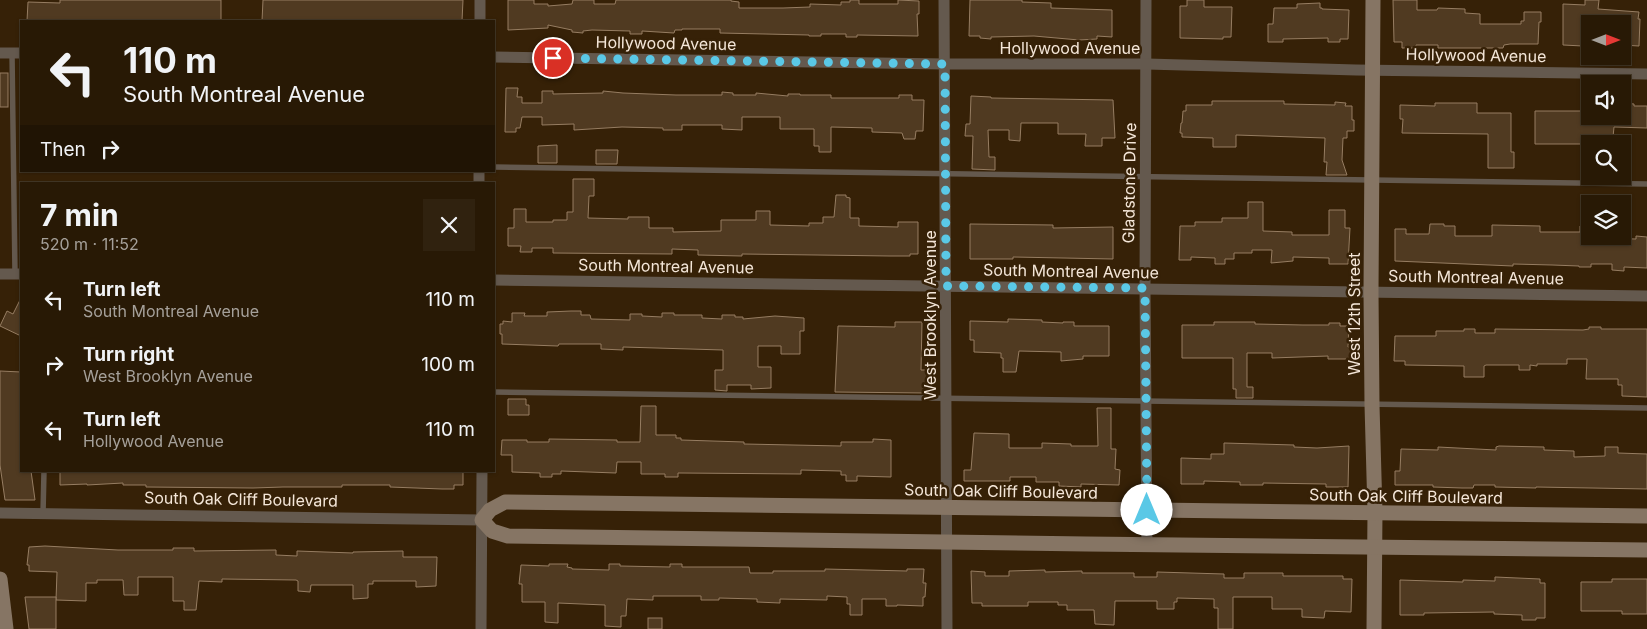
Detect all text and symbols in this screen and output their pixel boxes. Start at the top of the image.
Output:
north arrow [1581,15,1631,65]
map controls [1581,15,1631,245]
street label: Hollywood Avenue [595,32,737,54]
pin [532,37,574,79]
street label: Hollywood Avenue [1000,38,1140,58]
text: 110 m [123,39,217,81]
icon: left [40,40,105,105]
icon: arrive [539,44,567,72]
street label: Hollywood Avenue [1405,44,1547,66]
button: sound [1581,75,1631,125]
text: South Montreal Avenue [123,81,365,107]
street label: Gladstone Drive [1118,122,1140,244]
icon: right [96,135,124,163]
button: search [1581,135,1631,185]
text: Then [40,138,86,161]
button: layers [1581,195,1631,245]
text: 7 min [40,197,119,233]
button: close [423,199,475,251]
street label: West Brooklyn Avenue [920,230,940,400]
text: 520 m · 11:52 [40,234,139,254]
street label: West 12th Street [1344,252,1364,376]
street label: South Montreal Avenue [578,254,754,278]
street label: South Montreal Avenue [983,259,1159,283]
street label: South Montreal Avenue [1388,265,1564,289]
text: Turn left [83,278,161,301]
icon: left [40,286,68,314]
text: 110 m [426,288,475,311]
text: South Montreal Avenue [83,301,259,321]
text: Turn right [83,343,174,366]
icon: right [40,351,68,379]
text: 100 m [421,353,475,376]
text: West Brooklyn Avenue [83,366,253,386]
text: Turn left [83,408,161,431]
icon: left [40,416,68,444]
text: 110 m [426,418,475,441]
text: Hollywood Avenue [83,431,224,451]
street label: South Oak Cliff Boulevard [904,479,1098,503]
position arrow [1120,483,1172,535]
street label: South Oak Cliff Boulevard [1309,484,1503,508]
street label: South Oak Cliff Boulevard [144,487,338,511]

